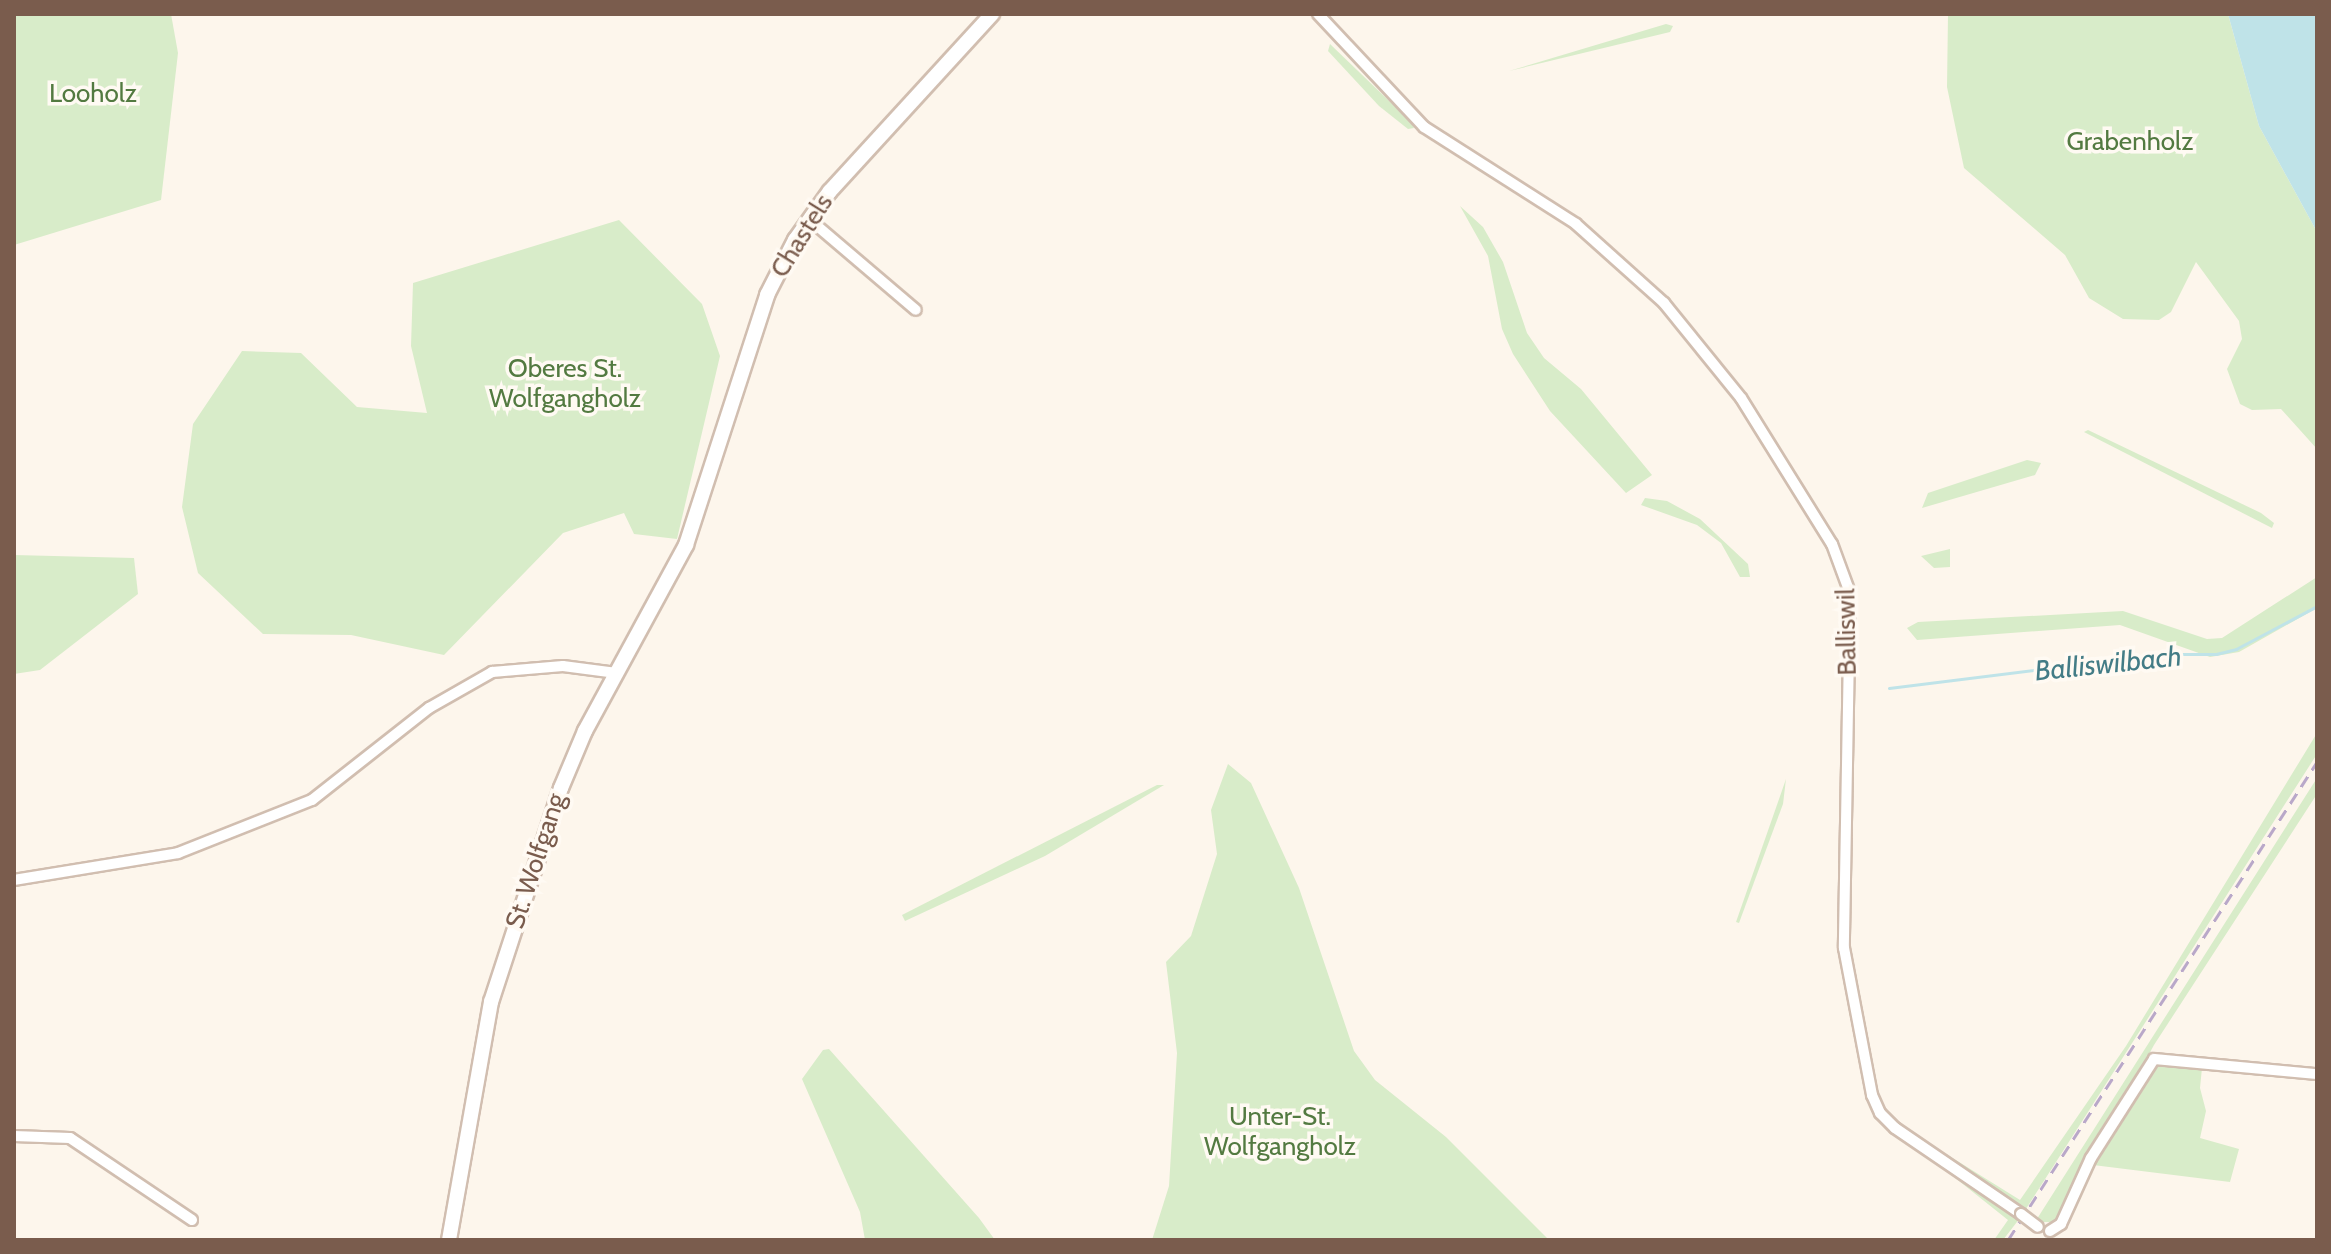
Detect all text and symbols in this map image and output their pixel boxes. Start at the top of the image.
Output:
park label: Looholz [49,78,137,110]
park label: Grabenholz [2067,126,2193,158]
street label: Chastels [764,189,840,283]
park label: Oberes St. Wolfgangholz [489,353,641,414]
street label: Balliswil [1831,588,1863,676]
water label: Balliswilbach [2033,639,2183,687]
street label: St. Wolfgang [499,789,573,933]
park label: Unter-St. Wolfgangholz [1204,1101,1356,1162]

